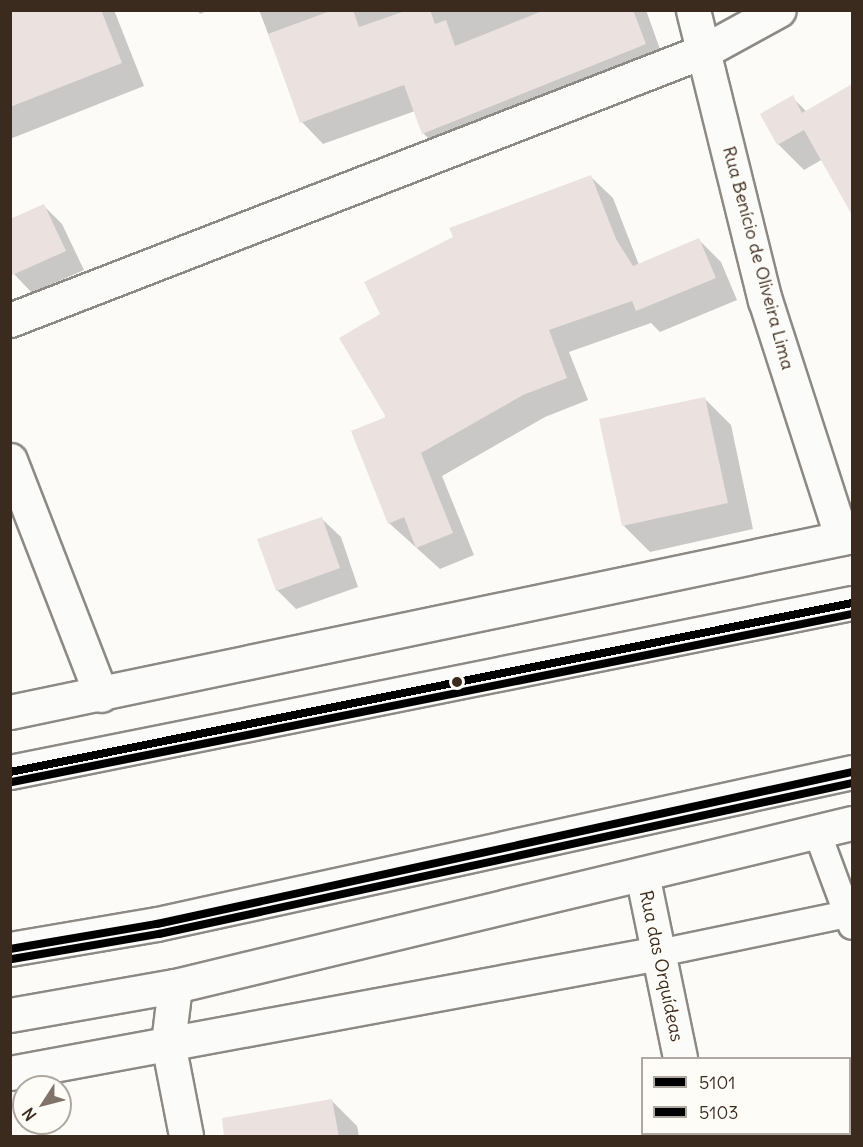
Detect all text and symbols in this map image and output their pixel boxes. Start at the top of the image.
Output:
street label: Rua Benício de Oliveira Lima [718,144,798,372]
unlabelled marker [451,676,463,688]
street label: Rua das Orquídeas [634,888,688,1044]
legend [641,1057,851,1135]
text: 5101 [699,1071,736,1094]
north arrow [12,1075,72,1135]
text: 5103 [699,1101,739,1124]
text: N [18,1104,40,1125]

